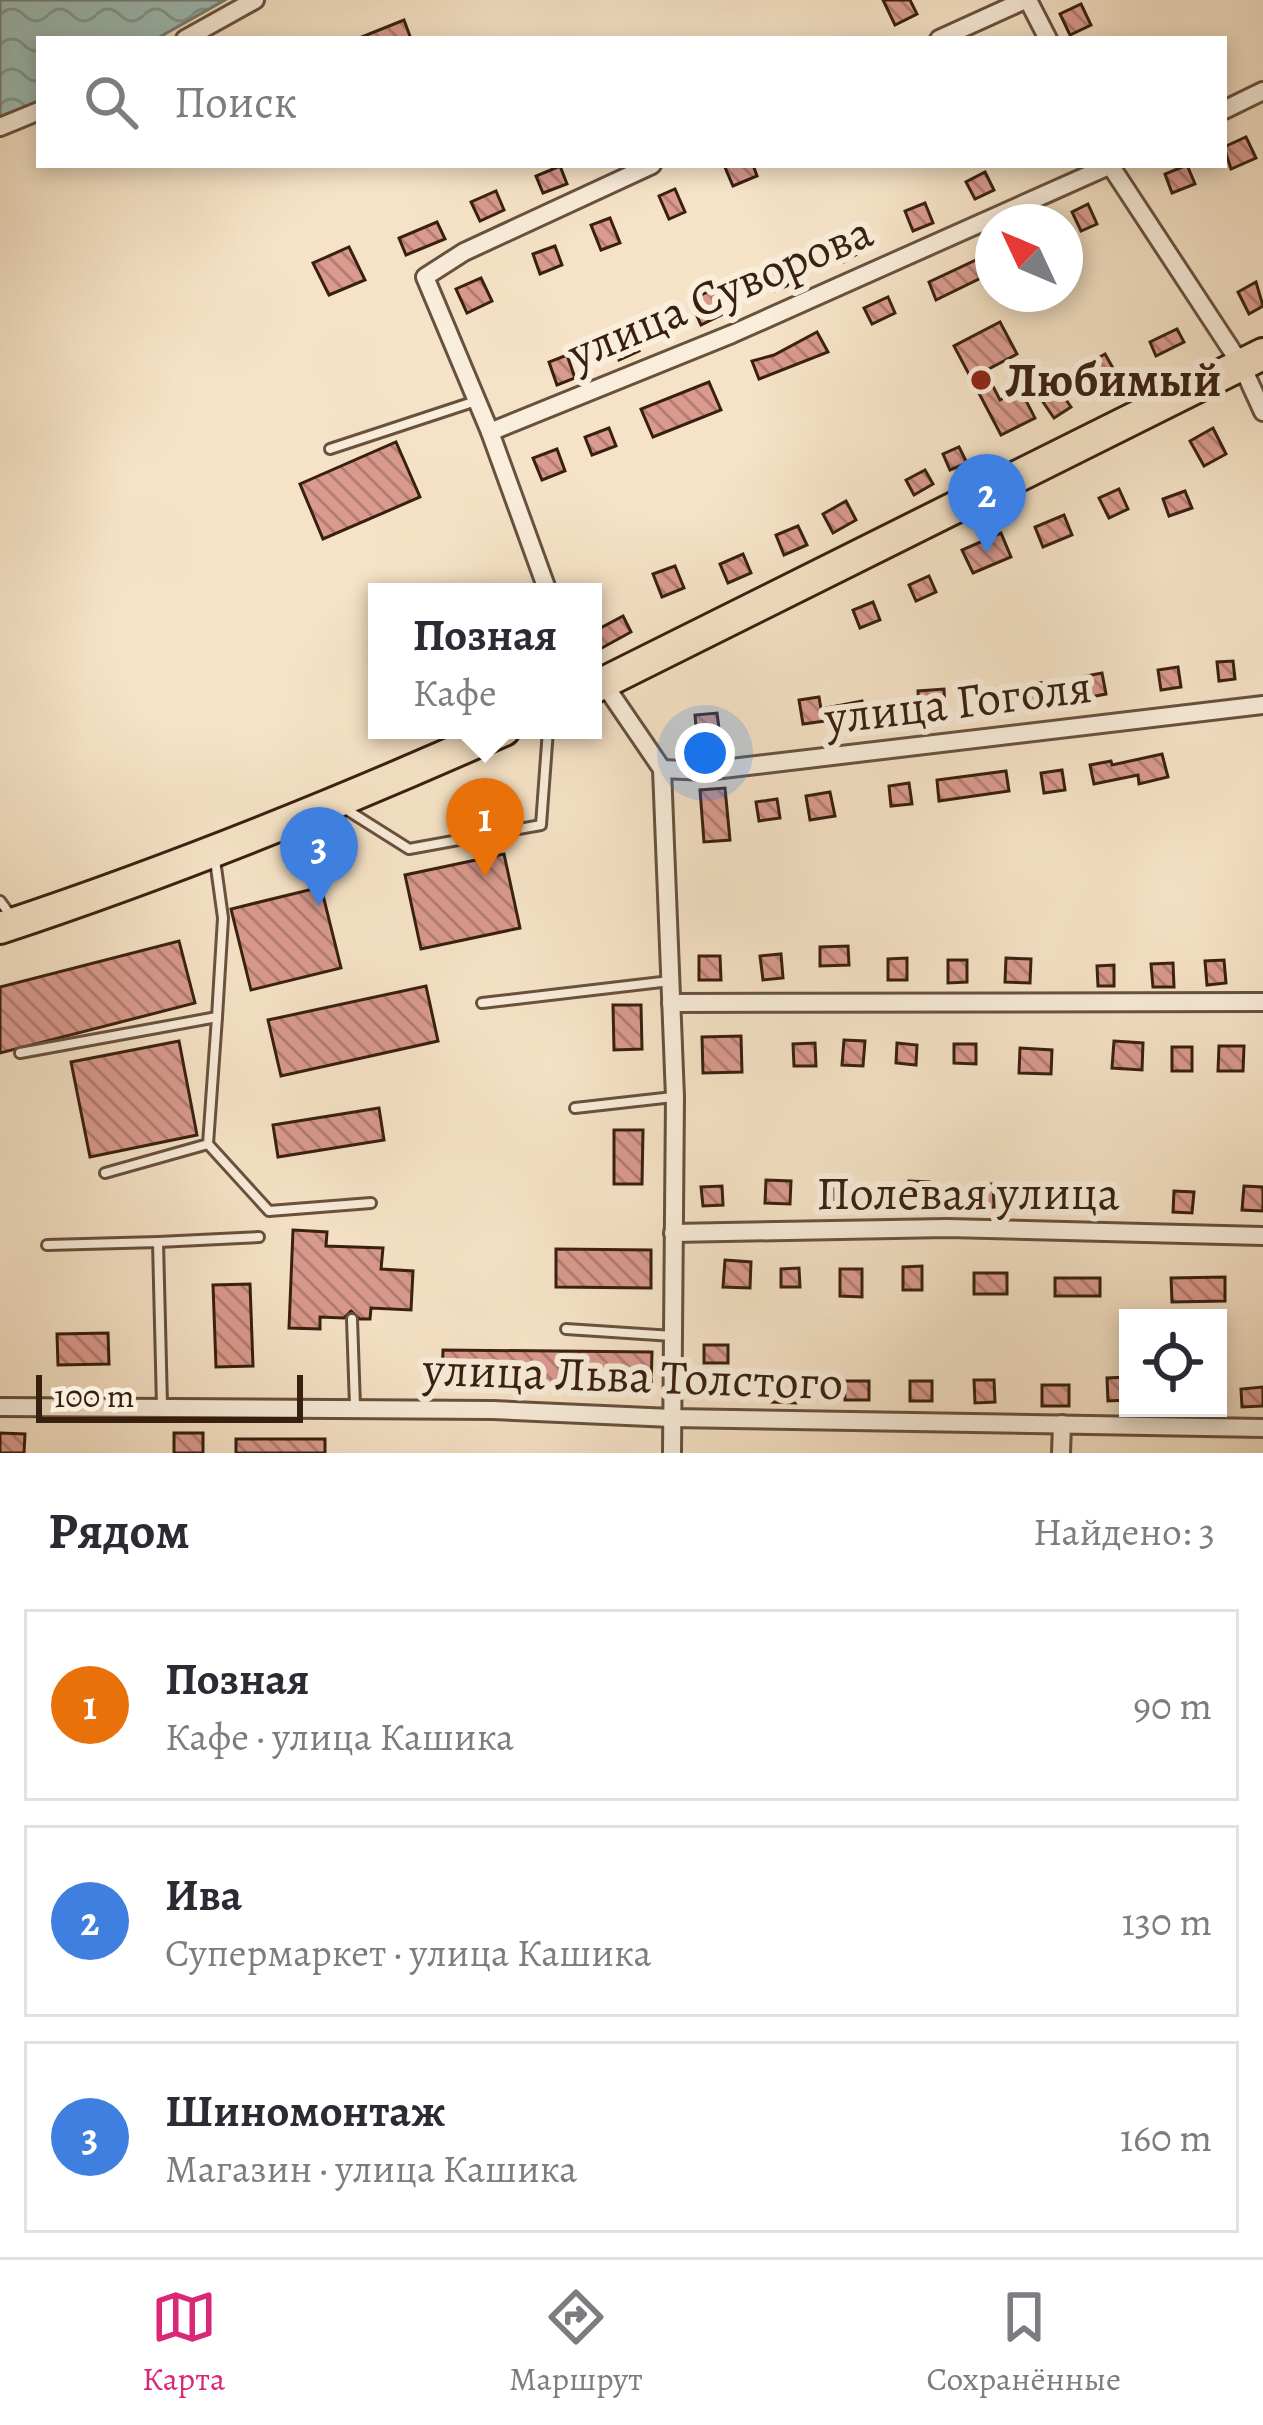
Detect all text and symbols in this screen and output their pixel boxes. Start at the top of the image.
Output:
search box [36,36,1227,168]
icon: search [78,69,144,135]
text: Поиск [174,71,297,133]
street label: улица Суворова [557,198,882,386]
north arrow [975,204,1083,312]
place label: Любимый [1005,347,1222,413]
marker: Любимый [968,367,994,393]
pin: 2 [948,454,1026,553]
popup [368,583,602,739]
text: Позная [413,604,557,666]
street label: улица Гоголя [820,653,1095,751]
text: Кафе [413,666,497,719]
your location [675,723,735,783]
pin: 1 [446,778,524,877]
pin: 3 [280,807,358,906]
street label: Полевая улица [816,1160,1120,1226]
map controls [1119,1309,1227,1417]
button: locate [1119,1309,1227,1417]
street label: улица Льва Толстого [421,1336,844,1416]
scale bar [36,1369,303,1422]
text: 100 m [54,1373,134,1418]
text: Рядом [48,1496,190,1566]
text: Найдено: 3 [1033,1505,1215,1558]
text: Позная [165,1648,310,1710]
text: 1 [83,1679,97,1732]
text: 90 m [1133,1679,1212,1732]
text: Кафе · улица Кашика [165,1710,514,1763]
text: Ива [165,1864,242,1926]
text: 2 [81,1895,99,1948]
text: 130 m [1121,1895,1212,1948]
text: Супермаркет · улица Кашика [165,1926,651,1979]
text: Шиномонтаж [165,2080,446,2142]
text: 3 [82,2111,98,2164]
text: 160 m [1120,2111,1212,2164]
text: Магазин · улица Кашика [165,2142,577,2195]
tab: Карта [142,2284,225,2401]
tab: Маршрут [509,2284,643,2401]
tab: Сохранённые [926,2284,1121,2401]

